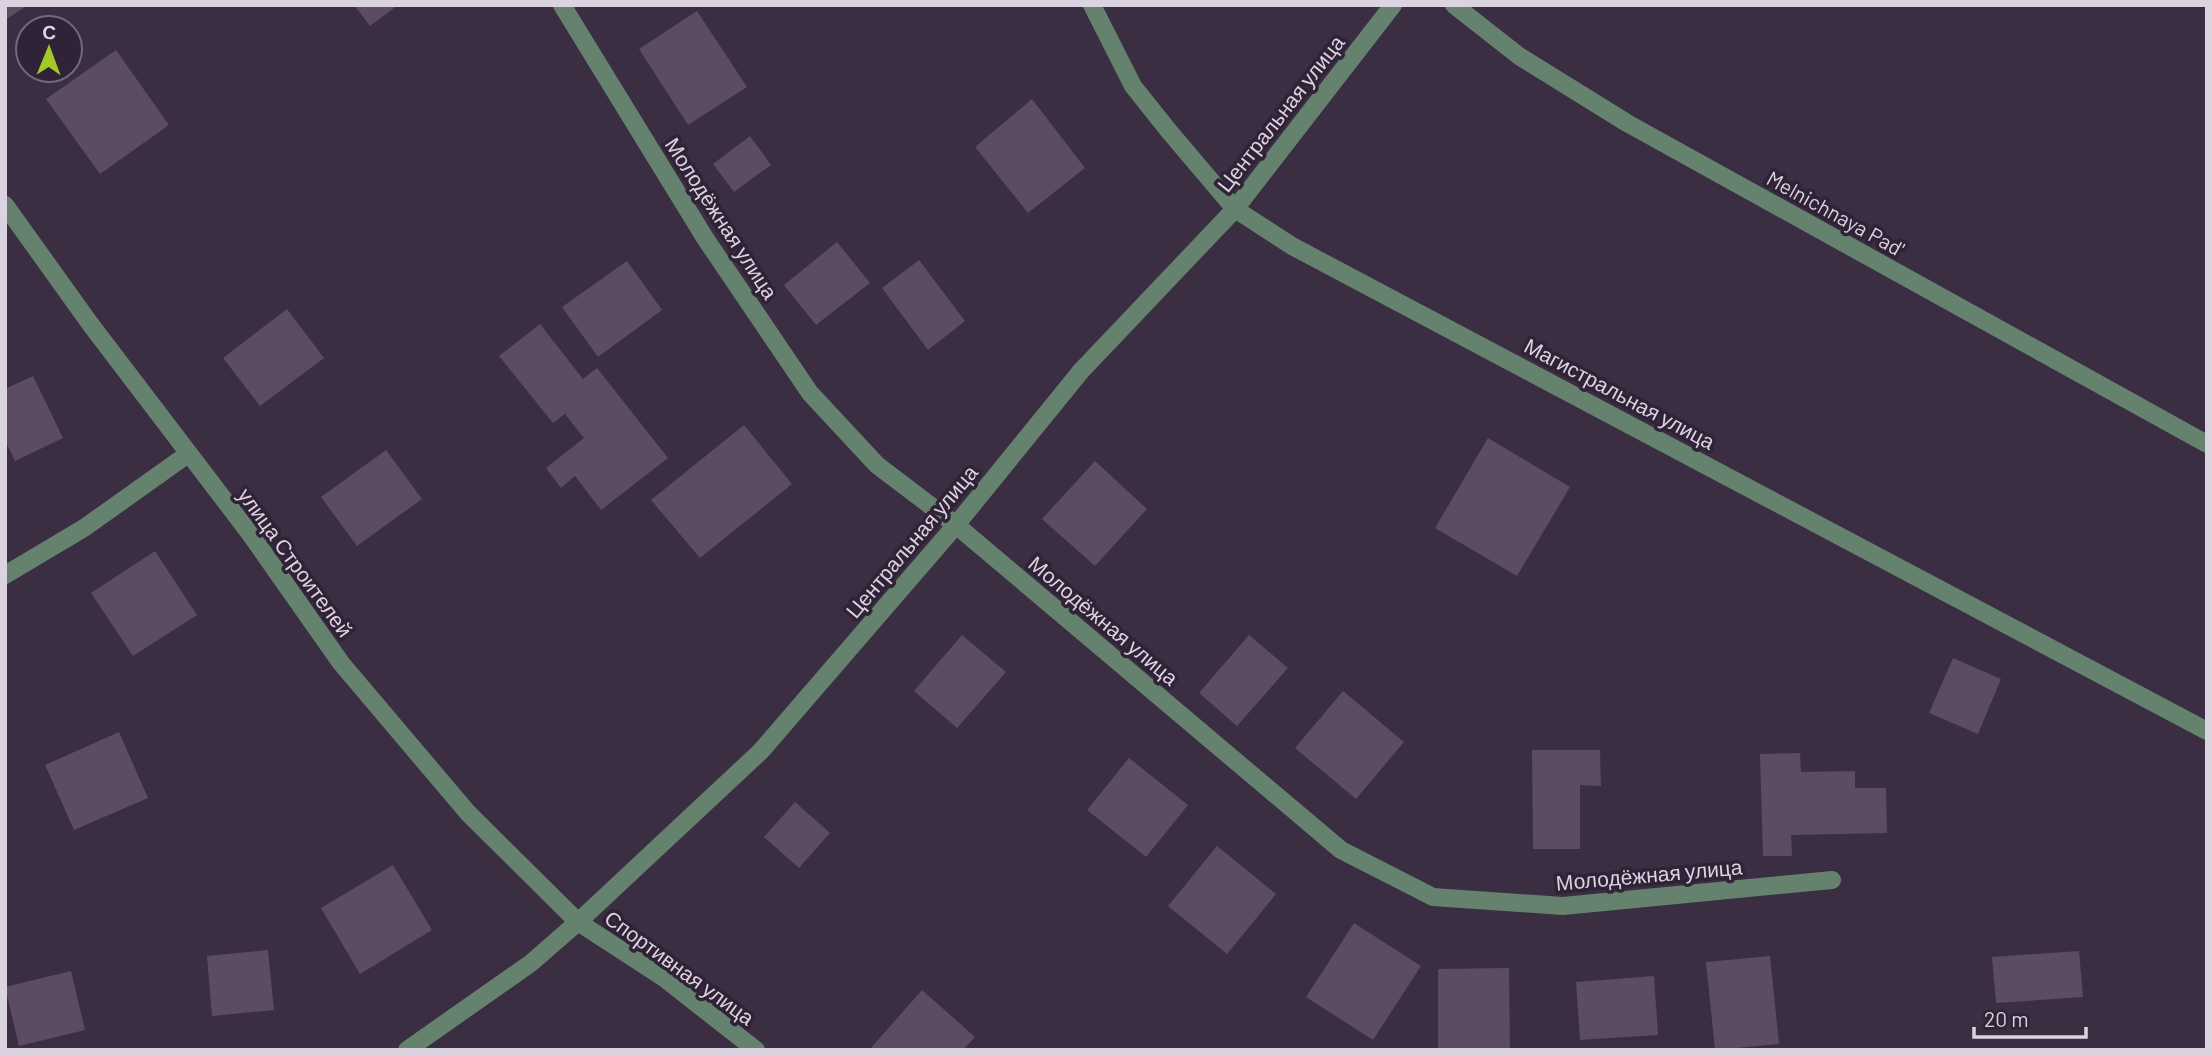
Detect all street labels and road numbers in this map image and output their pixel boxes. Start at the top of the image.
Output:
street label: Центральная улица [1211,30,1349,196]
street label: Молодёжная улица [661,133,784,304]
street label: Melnichnaya Pad' [1763,165,1909,261]
street label: Магистральная улица [1521,332,1720,454]
street label: Центральная улица [840,459,982,622]
street label: улица Строителей [234,483,358,641]
street label: Молодёжная улица [1024,550,1184,690]
street label: Молодёжная улица [1555,853,1744,895]
street label: Спортивная улица [600,904,760,1030]

